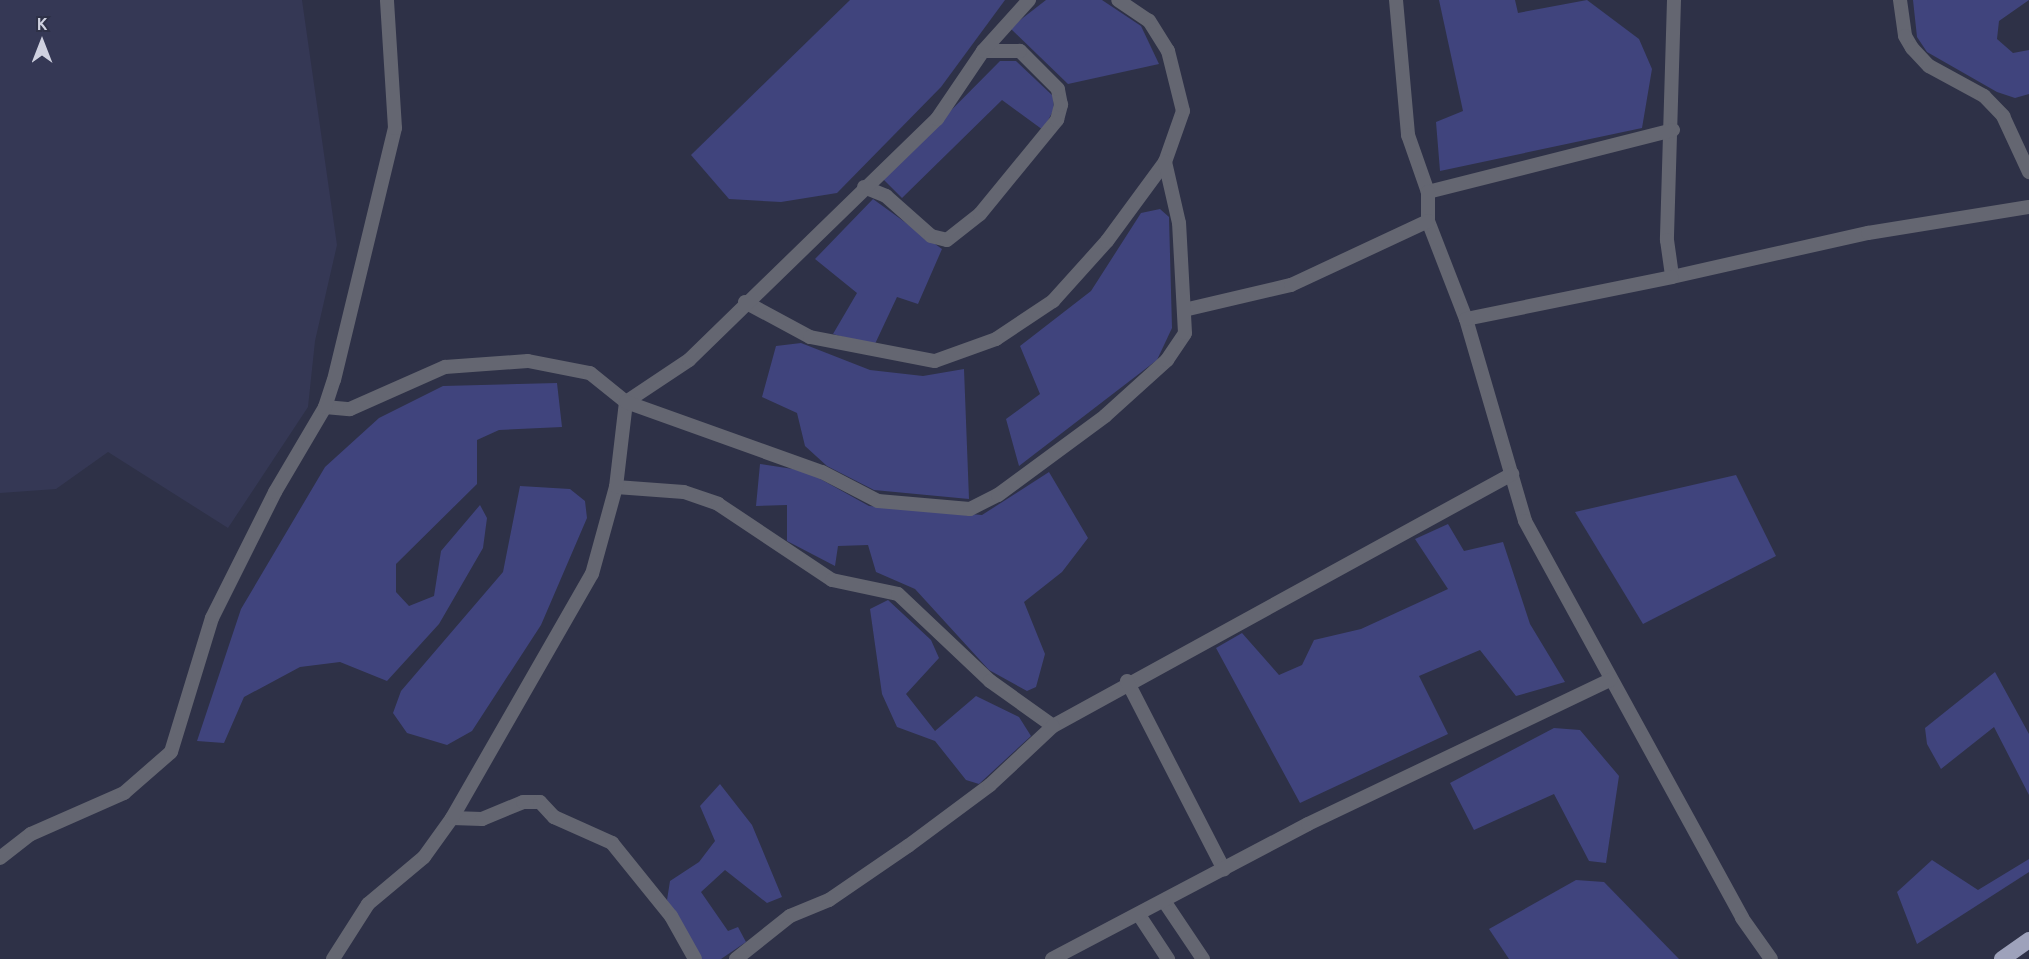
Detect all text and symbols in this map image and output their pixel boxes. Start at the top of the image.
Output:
north arrow [12,12,72,72]
text: K [37,15,47,33]

